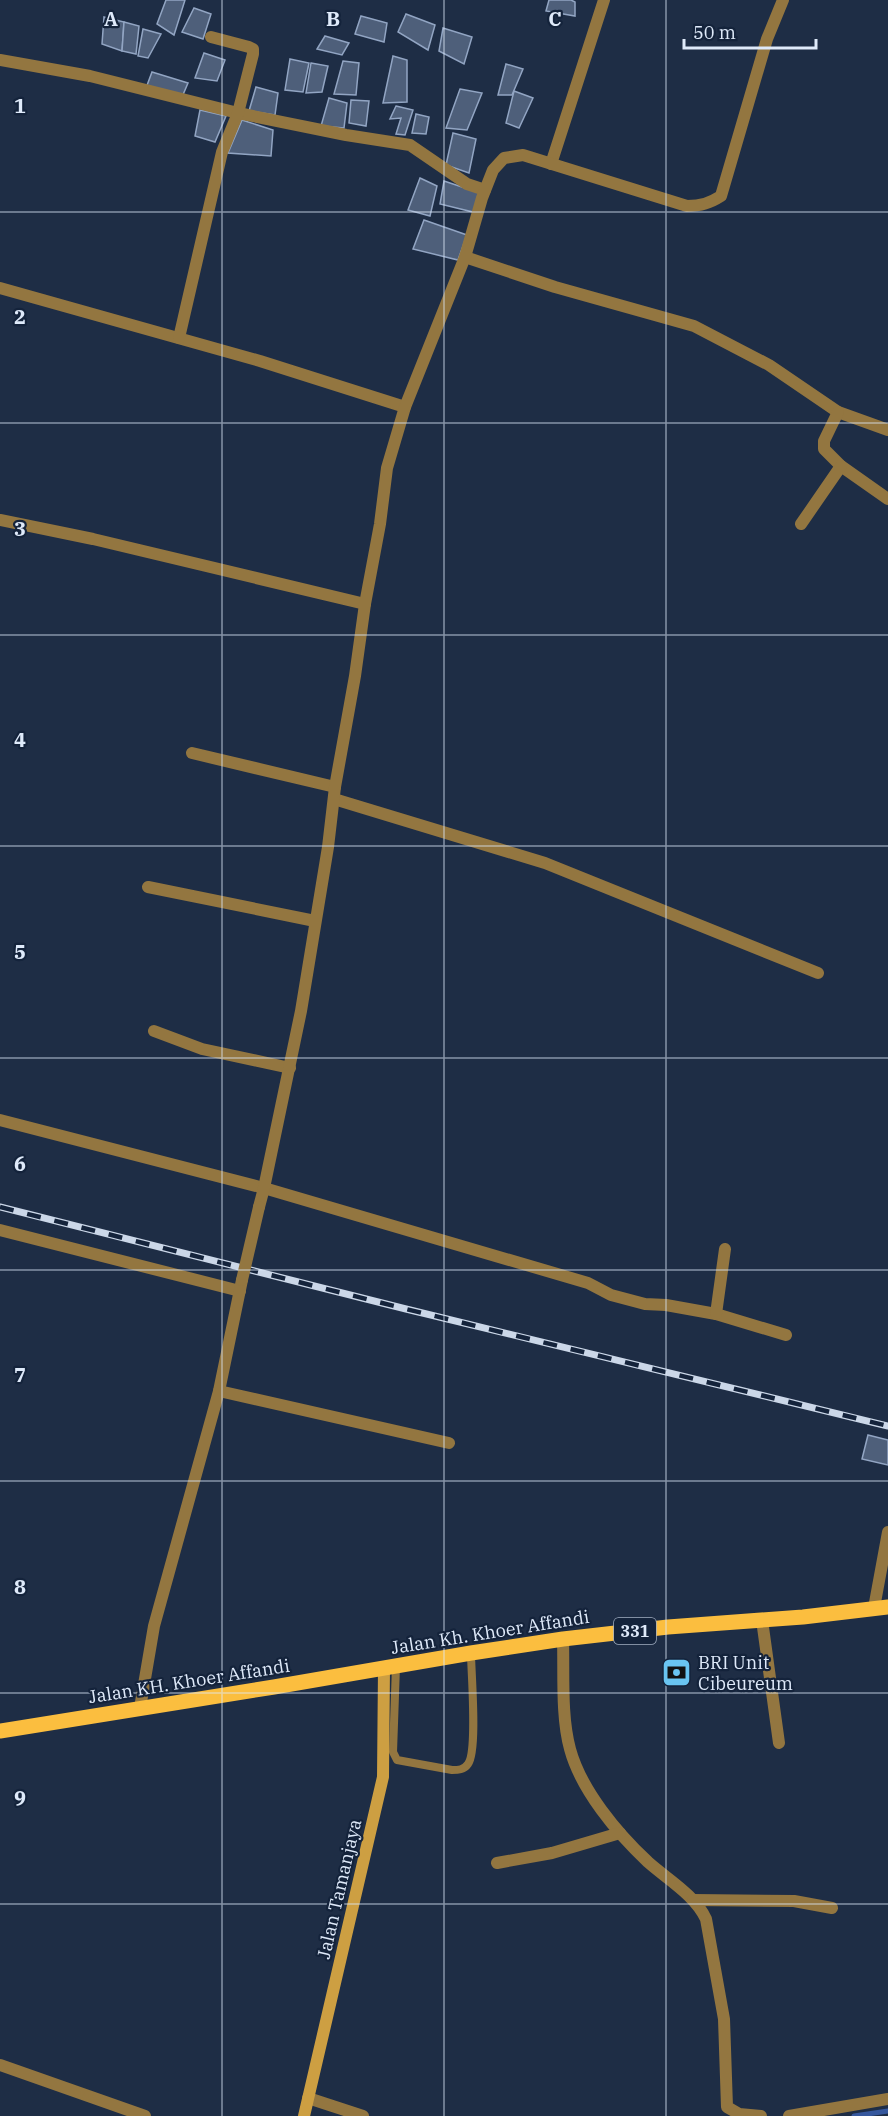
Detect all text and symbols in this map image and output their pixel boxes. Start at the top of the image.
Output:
text: A [104,5,118,32]
text: B [326,5,340,32]
text: C [548,5,562,32]
scale bar [684,12,816,50]
text: 50 m [693,21,736,44]
text: 1 [14,92,26,119]
text: 2 [14,303,26,330]
text: 3 [14,515,26,542]
text: 4 [14,726,26,753]
text: 5 [14,938,26,965]
text: 6 [14,1150,26,1177]
text: 7 [14,1361,26,1388]
text: 8 [14,1573,26,1600]
street label: Jalan Kh. Khoer Affandi [389,1605,591,1659]
road number: 331 [614,1618,656,1644]
place label: BRI Unit Cibeureum [698,1651,793,1695]
street label: Jalan KH. Khoer Affandi [87,1654,292,1708]
bank icon: BRI Unit Cibeureum [661,1656,693,1688]
text: 9 [14,1784,26,1811]
street label: Jalan Tamanjaya [312,1817,366,1961]

